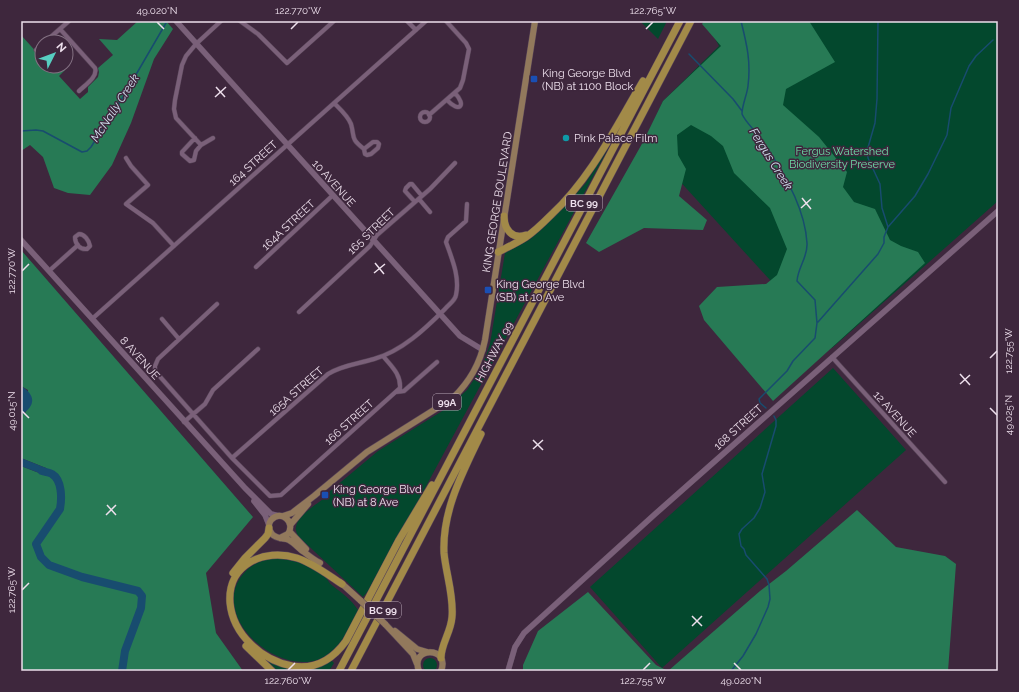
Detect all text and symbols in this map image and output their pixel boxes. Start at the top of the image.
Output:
text: 49.020°N [137,5,177,16]
text: 122.770°W [275,5,322,16]
text: 122.765°W [630,5,677,16]
north arrow [34,34,74,74]
text: N [53,40,69,55]
place label: King George Blvd (NB) at 1100 Block [542,67,634,93]
water label: McNally Creek [88,71,142,145]
marker: King George Blvd (NB) at 1100 Block [529,74,539,84]
water label: Fergus Creek [746,125,796,193]
street label: KING GEORGE BOULEVARD [480,131,515,273]
place label: Pink Palace Film [574,132,657,145]
marker: Pink Palace Film [561,133,571,143]
street label: 164 STREET [226,138,280,189]
park label: Fergus Watershed Biodiversity Preserve [789,145,896,171]
street label: 10 AVENUE [309,157,358,210]
road number: BC 99 [566,195,602,211]
street label: 164A STREET [259,197,318,253]
street label: 165 STREET [345,205,398,257]
text: 122.770°W [6,247,17,294]
place label: King George Blvd (SB) at 10 Ave [496,278,585,304]
marker: King George Blvd (SB) at 10 Ave [483,285,493,295]
street label: HIGHWAY 99 [473,320,516,385]
text: 122.755°W [1003,328,1014,374]
street label: 8 AVENUE [117,334,163,383]
street label: 165A STREET [266,364,326,419]
street label: 12 AVENUE [871,389,919,440]
text: 49.015°N [6,391,17,431]
road number: 99A [433,394,461,410]
text: 49.025°N [1003,395,1014,435]
street label: 166 STREET [322,397,377,448]
street label: 168 STREET [711,402,766,453]
place label: King George Blvd (NB) at 8 Ave [333,483,422,509]
marker: King George Blvd (NB) at 8 Ave [320,490,330,500]
text: 122.765°W [6,566,17,613]
road number: BC 99 [365,602,401,618]
text: 122.760°W [265,675,312,686]
text: 122.755°W [620,675,666,686]
text: 49.020°N [721,675,761,686]

